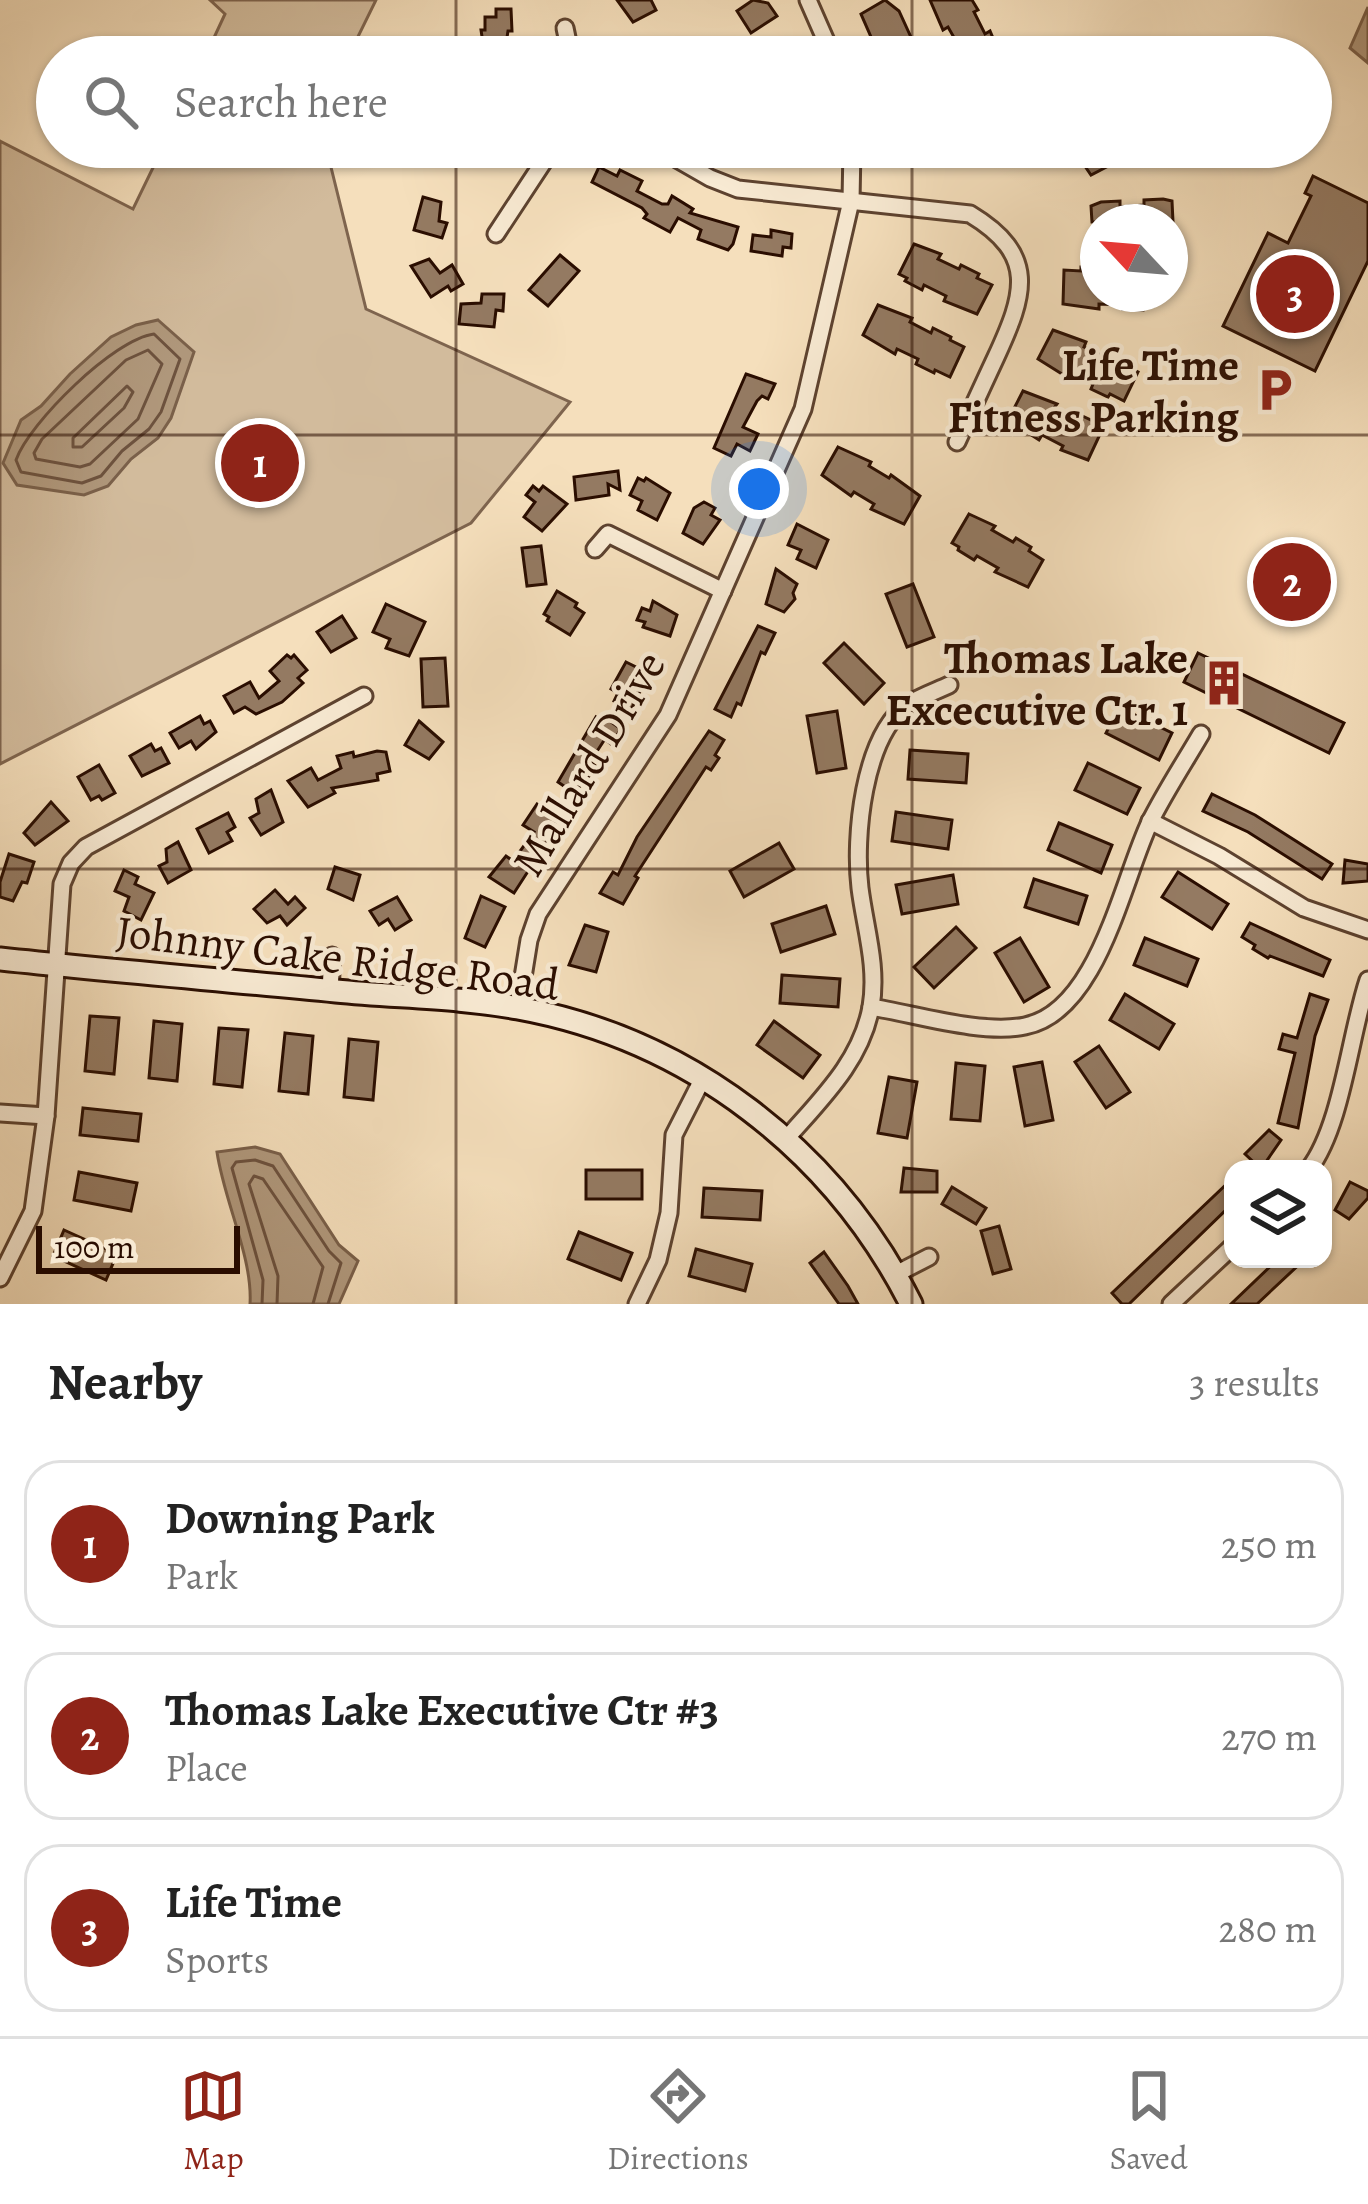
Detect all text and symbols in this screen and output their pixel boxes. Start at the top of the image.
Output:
search box [36,36,1332,168]
icon: search [78,69,144,135]
text: Search here [174,71,388,133]
north arrow [1080,204,1188,312]
pin: 3 [1256,249,1334,339]
place label: Life Time Fitness Parking [948,334,1239,448]
parking icon: Life Time Fitness Parking [1250,365,1300,415]
pin: 1 [221,418,299,508]
your location [729,459,789,519]
pin: 2 [1253,537,1331,627]
place label: Thomas Lake Excecutive Ctr. 1 [885,627,1188,741]
street label: Mallard Drive [497,639,680,888]
building icon: Thomas Lake Excecutive Ctr. 1 [1199,658,1249,708]
street label: Johnny Cake Ridge Road [113,900,564,1016]
map controls [1224,1160,1332,1268]
button: layers [1224,1160,1332,1268]
scale bar [36,1220,240,1273]
text: 100 m [54,1224,134,1269]
text: Nearby [48,1347,202,1417]
text: 3 results [1189,1356,1320,1409]
text: Downing Park [165,1487,434,1549]
text: 1 [83,1518,97,1571]
text: 250 m [1221,1518,1317,1571]
text: Park [165,1549,238,1602]
text: Thomas Lake Executive Ctr #3 [165,1679,719,1741]
text: 2 [81,1710,99,1763]
text: 270 m [1221,1710,1317,1763]
text: Place [165,1741,248,1794]
text: Life Time [165,1871,342,1933]
text: 3 [82,1902,98,1955]
text: 280 m [1219,1902,1317,1955]
text: Sports [165,1933,269,1986]
tab: Map [180,2063,246,2180]
tab: Directions [607,2063,749,2180]
tab: Saved [1109,2063,1188,2180]

